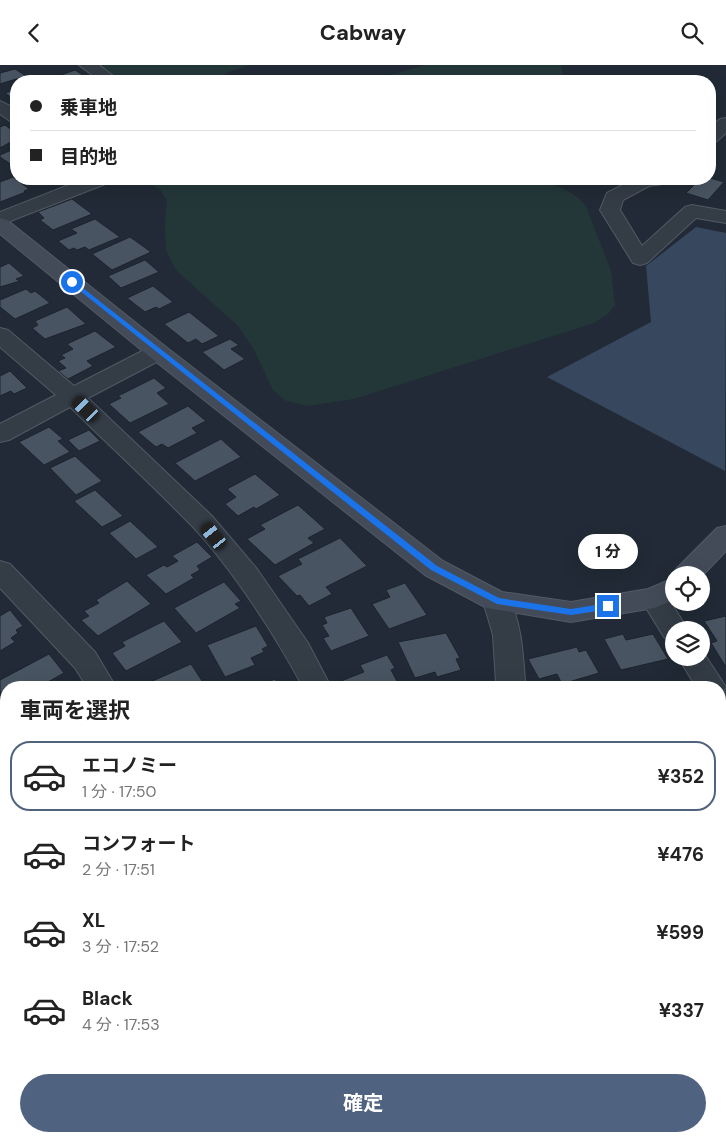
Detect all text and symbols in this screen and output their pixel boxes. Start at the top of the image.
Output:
text: Cabway [320,18,406,47]
icon: back [20,19,48,47]
icon: search [678,19,706,47]
text: 乗車地 [60,95,117,120]
text: 目的地 [60,144,117,169]
route start [61,271,83,293]
car [69,393,102,425]
car [198,520,229,552]
callout: 1 分 [578,533,638,569]
text: 1 分 [595,541,621,562]
map controls [665,566,710,666]
button: locate [665,566,710,611]
route end [597,595,619,617]
button: layers [665,621,710,666]
text: 車両を選択 [20,696,130,725]
text: エコノミー [82,753,177,778]
icon: car [22,754,67,799]
text: ¥352 [658,764,704,789]
text: 1 分 · 17:50 [82,781,156,802]
text: コンフォート [82,831,195,856]
icon: car [22,832,67,877]
text: ¥476 [657,842,704,867]
text: 2 分 · 17:51 [82,859,155,880]
text: XL [82,908,105,933]
icon: car [22,910,67,955]
text: ¥599 [656,920,704,945]
text: 3 分 · 17:52 [82,936,159,957]
text: Black [82,986,133,1011]
icon: car [22,988,67,1033]
text: ¥337 [659,998,704,1023]
text: 4 分 · 17:53 [82,1014,160,1035]
button: 確定 [20,1074,706,1132]

